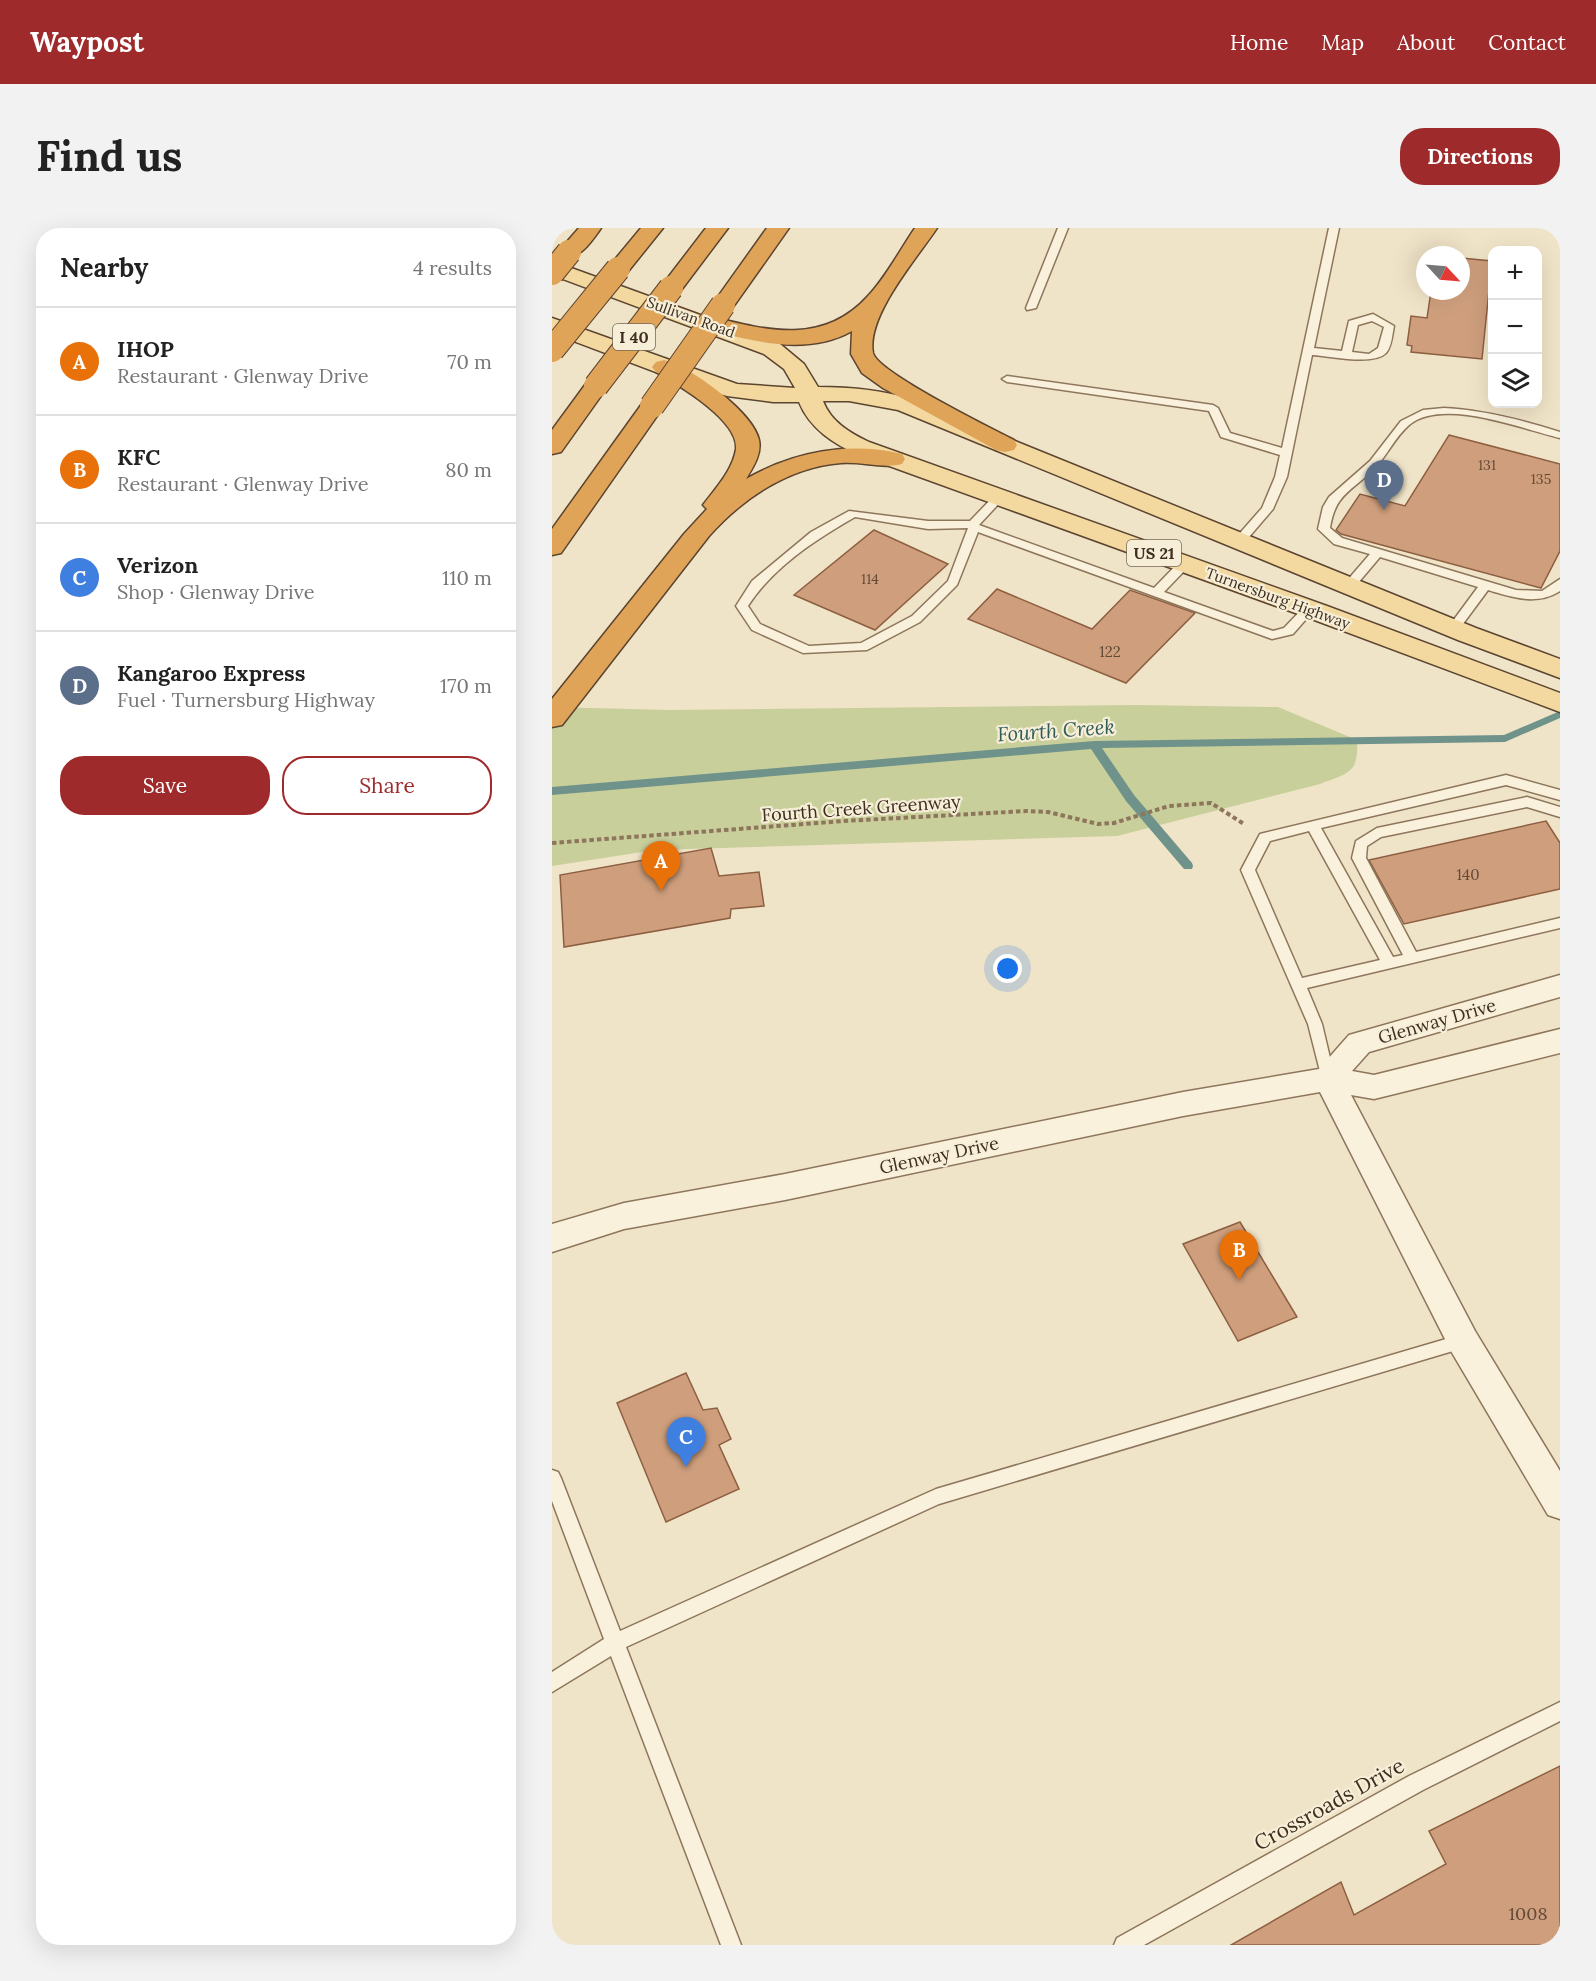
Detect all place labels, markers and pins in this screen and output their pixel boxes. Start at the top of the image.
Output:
pin: D [1364,460,1404,510]
pin: A [642,842,680,891]
pin: B [1220,1230,1258,1280]
pin: C [666,1418,706,1467]

